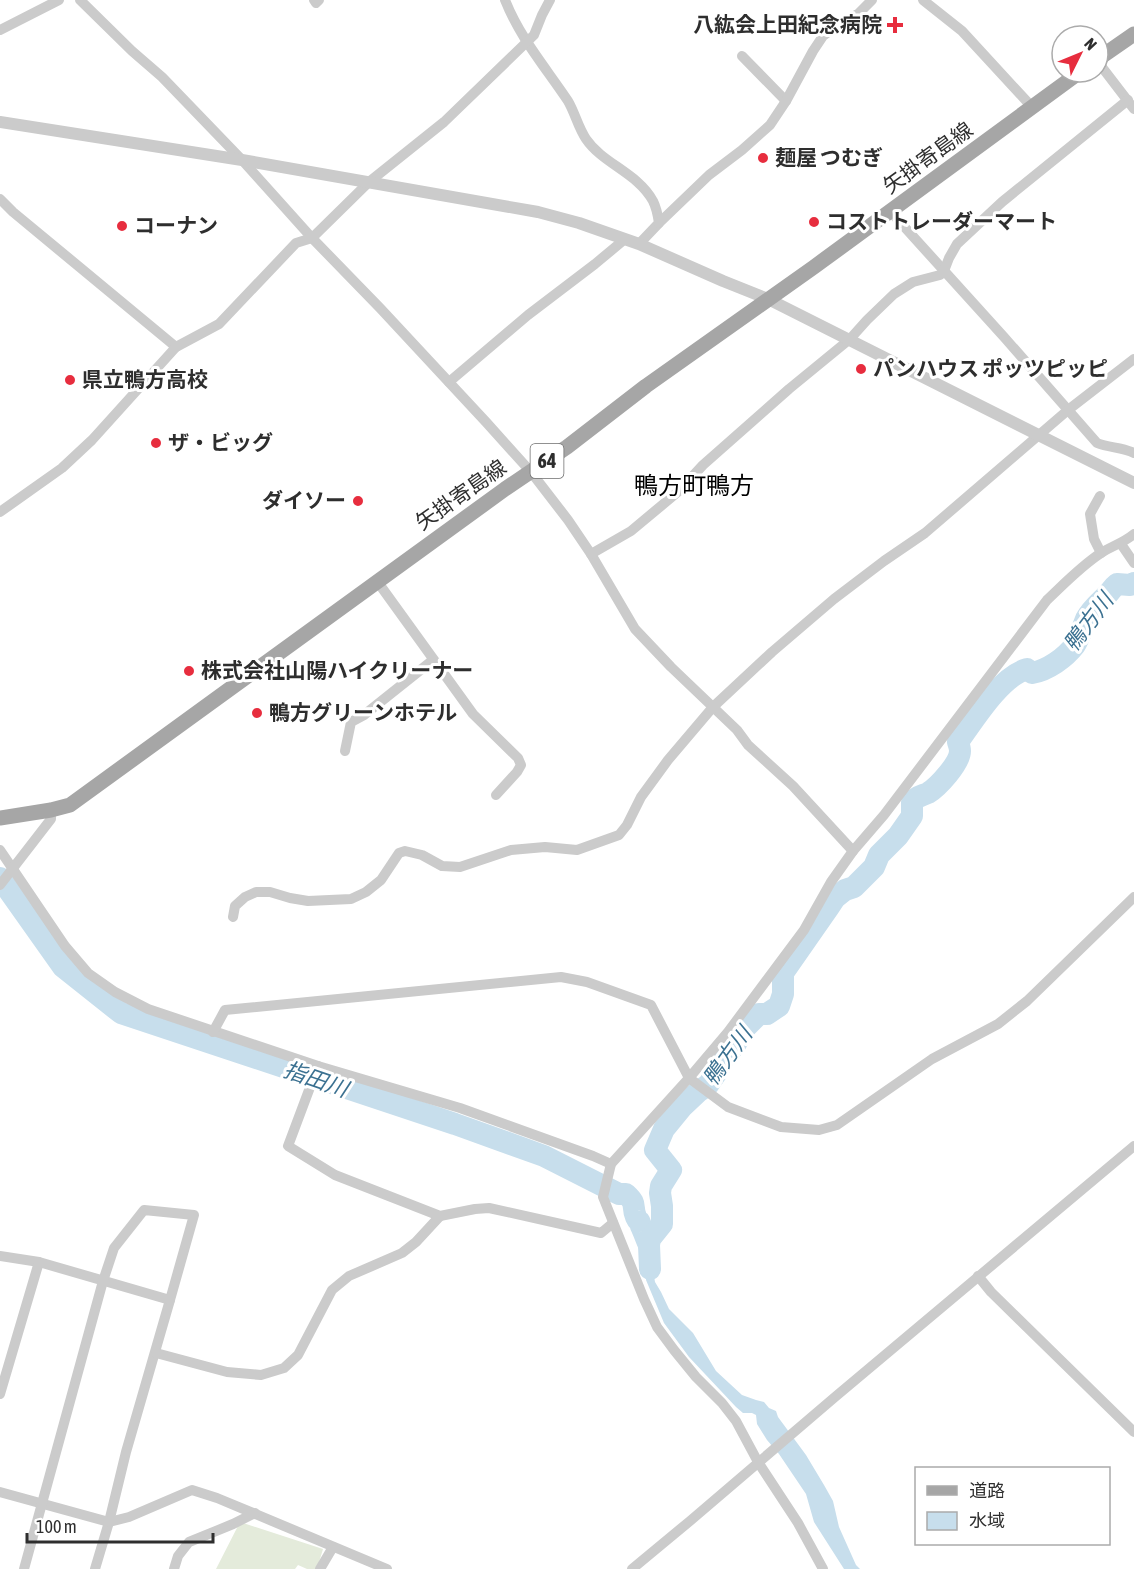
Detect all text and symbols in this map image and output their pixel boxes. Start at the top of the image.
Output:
place label: 八紘会上田紀念病院 [693,12,882,36]
marker: 八紘会上田紀念病院 [886,16,904,34]
north arrow [1050,24,1110,84]
text: N [1081,34,1101,53]
street label: 矢掛寄島線 [878,117,977,198]
place label: 麺屋 つむぎ [775,145,883,169]
marker: 麺屋 つむぎ [756,151,770,165]
place label: コストトレーダーマート [826,209,1057,233]
place label: コーナン [134,213,218,237]
marker: コストトレーダーマート [807,215,821,229]
marker: コーナン [115,219,129,233]
place label: パンハウス ポッツピッピ [873,356,1108,380]
marker: パンハウス ポッツピッピ [854,362,868,376]
place label: 県立鴨方高校 [82,367,208,391]
marker: 県立鴨方高校 [63,373,77,387]
place label: ザ・ビッグ [168,430,273,454]
marker: ザ・ビッグ [149,436,163,450]
road number: 64 [530,444,564,478]
street label: 矢掛寄島線 [411,454,510,534]
district label: 鴨方町鴨方 [634,472,754,499]
place label: ダイソー [262,488,346,512]
marker: ダイソー [351,494,365,508]
water label: 鴨方川 [1058,586,1119,656]
place label: 株式会社山陽ハイクリーナー [201,658,473,682]
marker: 株式会社山陽ハイクリーナー [182,664,196,678]
place label: 鴨方グリーンホテル [269,700,457,724]
marker: 鴨方グリーンホテル [250,706,264,720]
water label: 鴨方川 [697,1020,758,1090]
water label: 指田川 [281,1056,353,1103]
legend [915,1467,1110,1545]
text: 道路 [969,1480,1005,1501]
scale bar [27,1506,213,1544]
text: 水域 [969,1510,1005,1531]
text: 100 m [36,1516,77,1537]

